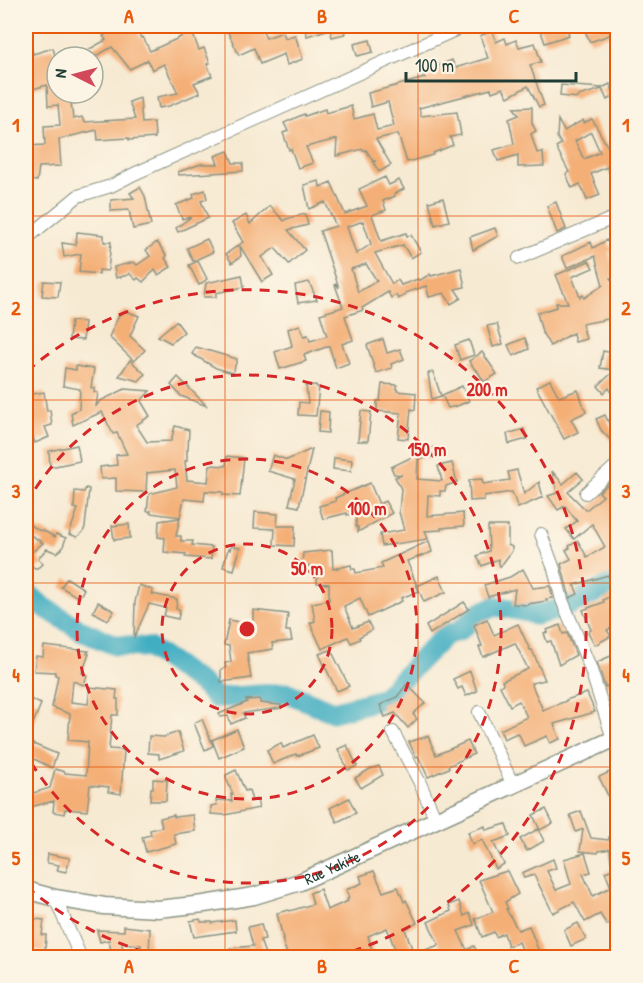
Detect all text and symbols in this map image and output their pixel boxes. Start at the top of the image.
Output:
text: A [124,2,134,29]
text: B [317,2,327,29]
text: C [509,2,520,29]
north arrow [45,45,105,105]
scale bar [406,45,576,83]
text: 100 m [415,53,454,78]
text: N [49,68,72,79]
text: 1 [12,111,20,138]
text: 1 [622,111,630,138]
text: 2 [11,294,21,321]
text: 2 [621,294,631,321]
text: 200 m [467,377,507,402]
text: 150 m [408,437,446,462]
text: 3 [12,477,21,504]
text: 3 [622,477,631,504]
text: 100 m [347,496,387,521]
text: 50 m [291,556,323,581]
centre of rings [237,619,257,639]
text: 4 [12,661,20,688]
text: 4 [622,661,630,688]
text: 5 [12,844,21,871]
text: 5 [622,844,631,871]
street label: Rue Yakite [301,845,364,890]
text: A [124,952,134,979]
text: B [317,952,327,979]
text: C [509,952,520,979]

